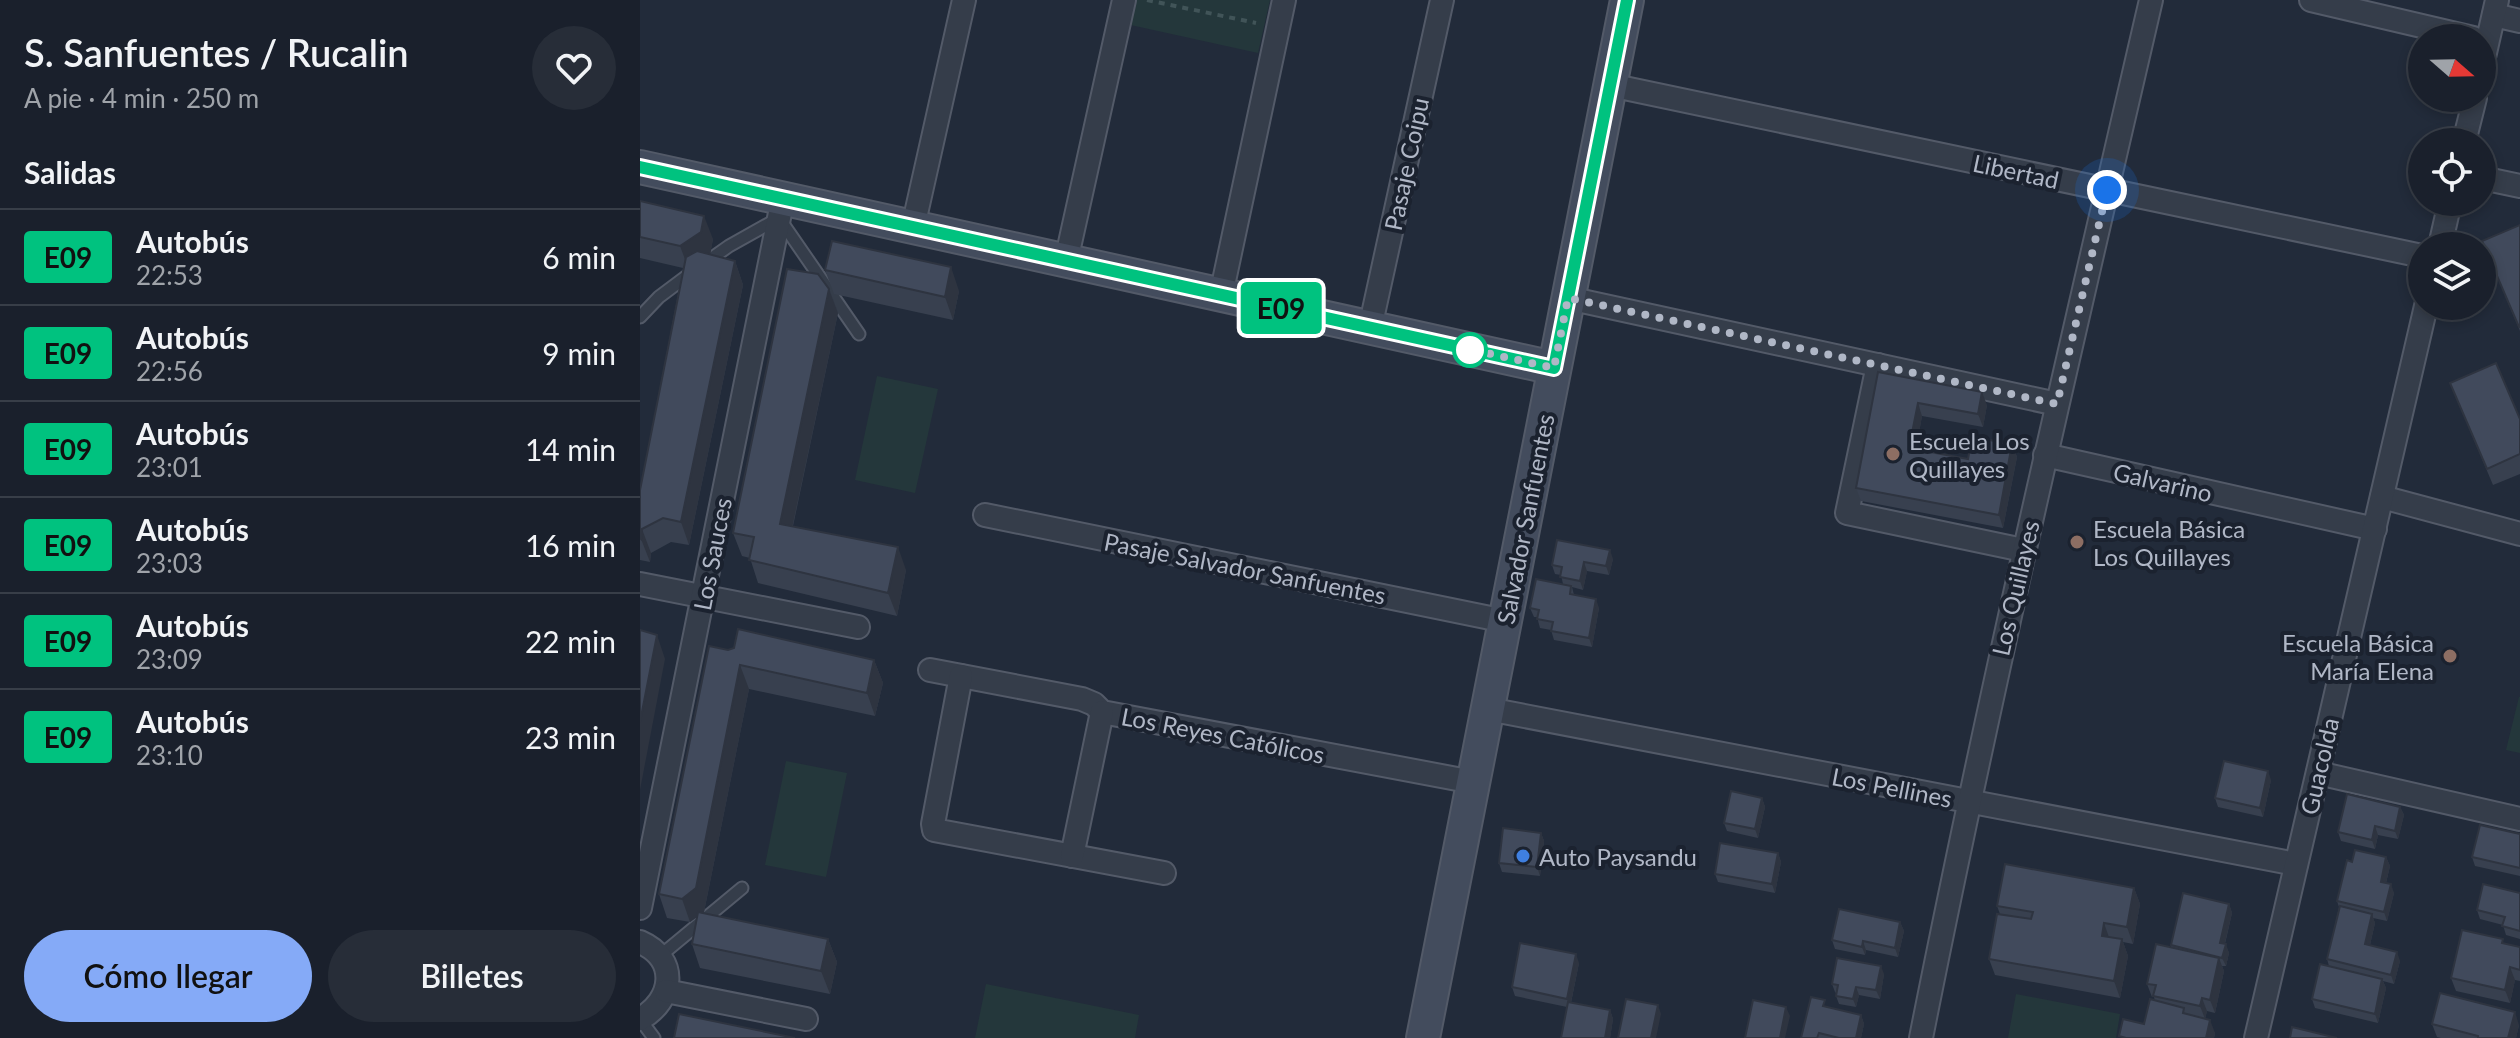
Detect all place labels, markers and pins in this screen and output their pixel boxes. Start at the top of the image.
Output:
unlabelled marker [1453,333,1487,367]
place label: Escuela Los Quillayes [1909,426,2030,483]
marker: Escuela Los Quillayes [1884,445,1902,463]
place label: Escuela Básica Los Quillayes [2093,514,2245,571]
marker: Escuela Básica Los Quillayes [2068,533,2086,551]
place label: Escuela Básica María Elena [2282,628,2434,685]
marker: Escuela Básica María Elena [2441,647,2459,665]
place label: Auto Paysandu [1539,842,1697,871]
marker: Auto Paysandu [1514,847,1532,865]

